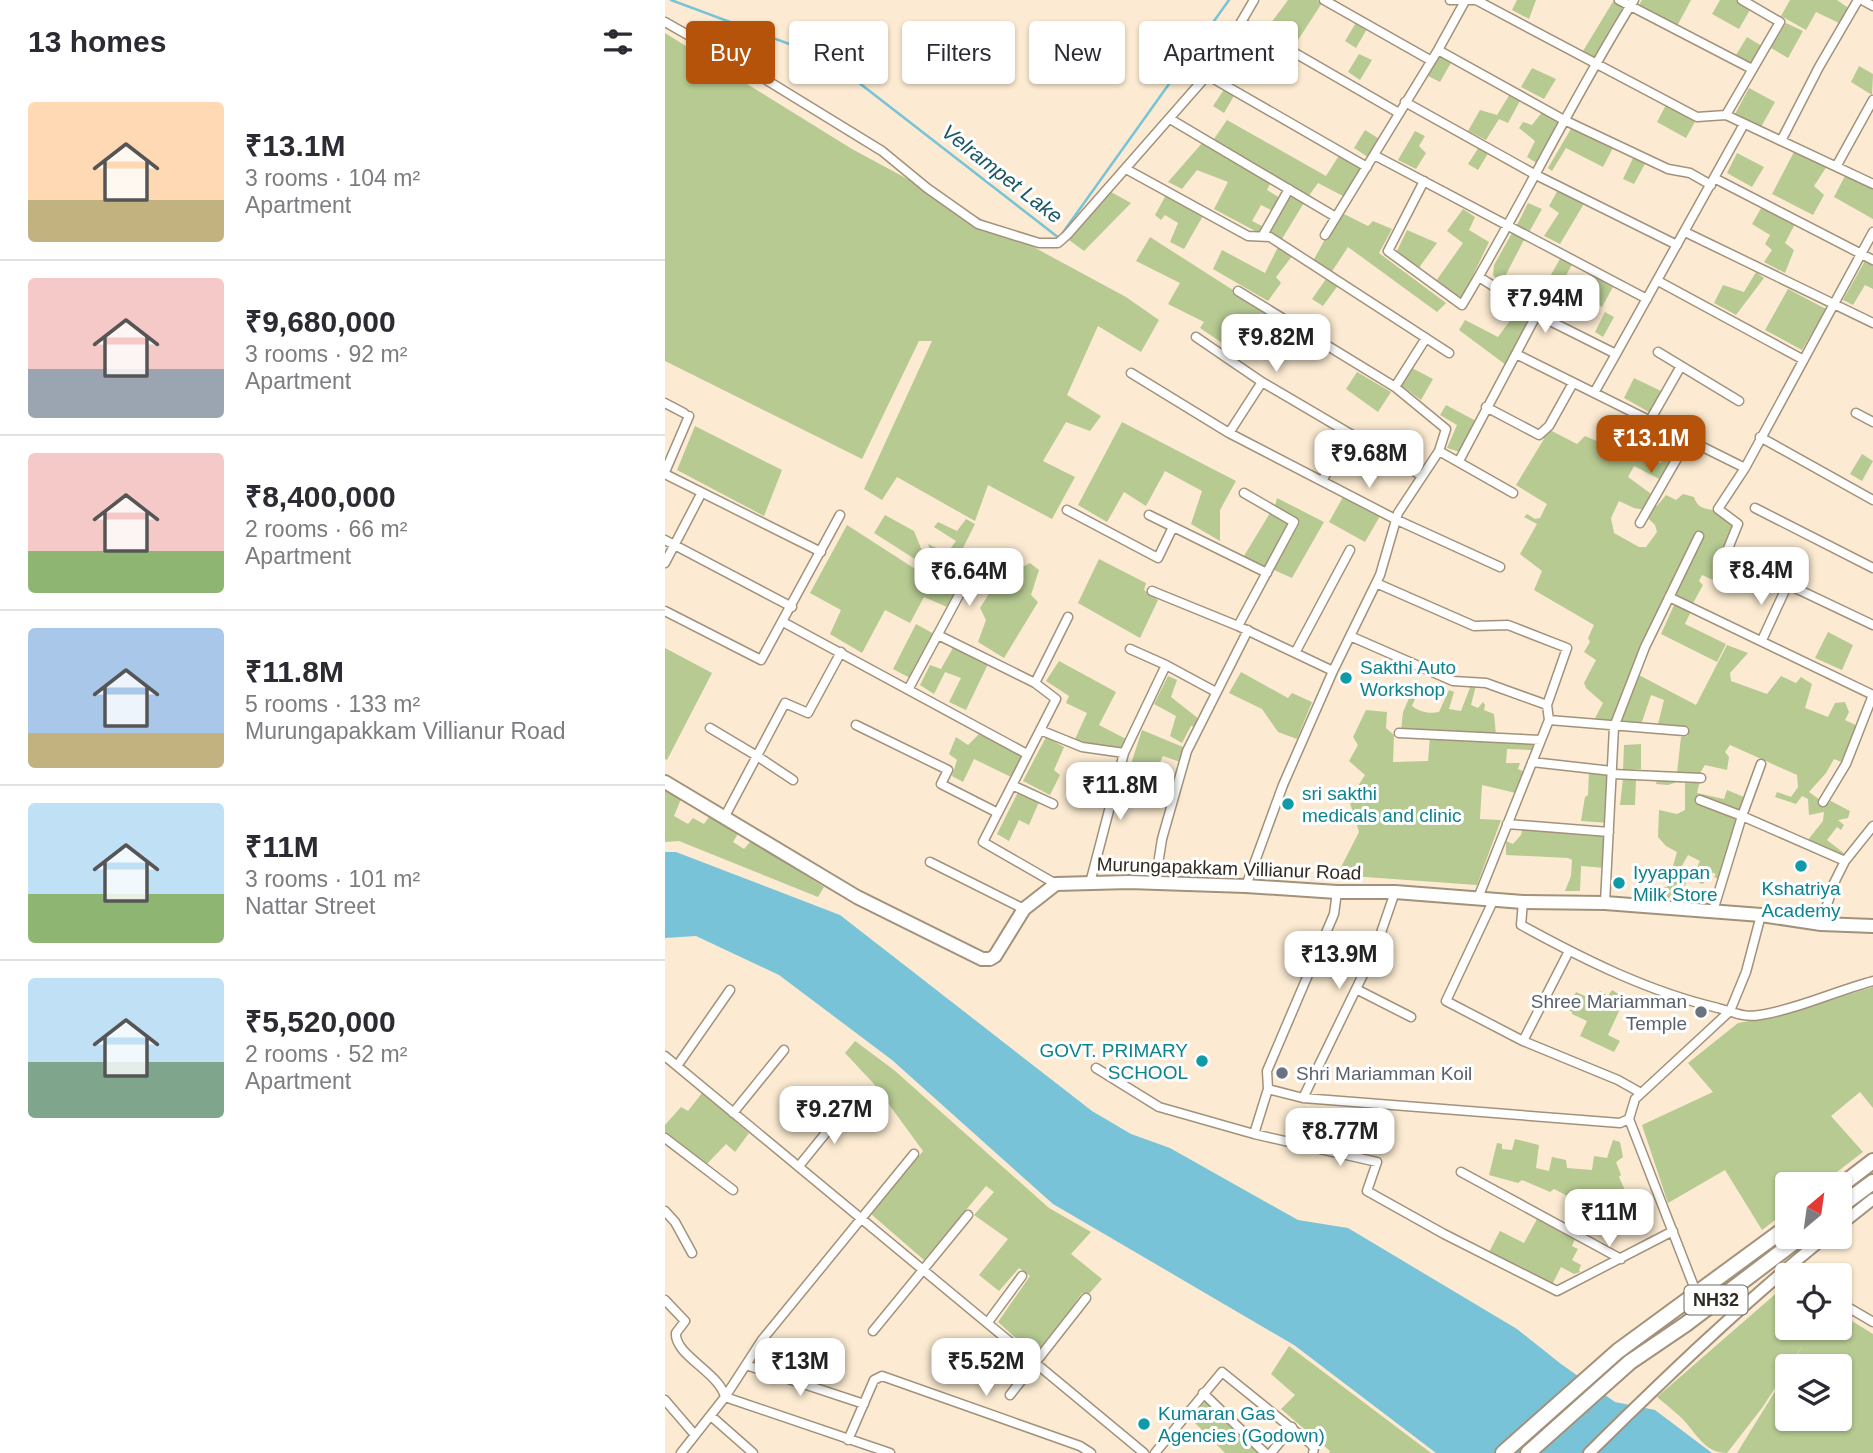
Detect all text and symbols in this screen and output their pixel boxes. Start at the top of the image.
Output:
chip: Buy [686,21,775,84]
chip: Rent [789,21,888,84]
chip: Filters [902,21,1015,84]
chip: New [1029,21,1125,84]
chip: Apartment [1139,21,1298,84]
icon: filters [599,23,637,61]
text: 13 homes [28,25,166,58]
water label: Velrampet Lake [938,120,1067,228]
text: ₹13.1M [245,129,346,162]
icon: home [84,130,168,214]
text: 3 rooms · 104 m² [245,165,420,191]
text: Apartment [245,192,351,218]
pin: ₹7.94M [1488,276,1602,335]
text: ₹7.94M [1506,285,1584,311]
text: ₹9,680,000 [245,305,396,338]
icon: home [84,306,168,390]
pin: ₹9.82M [1219,314,1333,374]
text: ₹9.82M [1237,324,1315,350]
text: 3 rooms · 92 m² [245,341,407,367]
text: Apartment [245,368,351,394]
pin: ₹13.1M [1594,416,1708,475]
text: ₹13.1M [1612,425,1690,451]
pin: ₹9.68M [1312,430,1426,490]
text: ₹9.68M [1330,440,1408,466]
text: ₹8,400,000 [245,480,396,513]
icon: home [84,481,168,565]
text: 2 rooms · 66 m² [245,516,407,542]
text: Apartment [245,543,351,569]
pin: ₹6.64M [912,548,1026,608]
pin: ₹8.4M [1712,548,1810,607]
text: ₹8.4M [1729,557,1793,583]
text: ₹6.64M [930,558,1008,584]
text: ₹11.8M [245,655,344,688]
icon: home [84,656,168,740]
place label: Sakthi Auto Workshop [1360,657,1456,700]
marker: Sakthi Auto Workshop [1338,670,1354,686]
text: 5 rooms · 133 m² [245,691,420,717]
text: Murungapakkam Villianur Road [245,718,565,744]
pin: ₹11.8M [1063,762,1177,822]
text: ₹11.8M [1082,772,1158,798]
place label: sri sakthi medicals and clinic [1302,783,1461,826]
marker: sri sakthi medicals and clinic [1280,796,1296,812]
text: ₹11M [245,830,319,863]
icon: home [84,831,168,915]
street label: Murungapakkam Villianur Road [1096,853,1362,884]
marker: Kshatriya Academy [1793,858,1809,874]
place label: Iyyappan Milk Store [1633,862,1717,905]
text: 3 rooms · 101 m² [245,866,420,892]
marker: Iyyappan Milk Store [1611,875,1627,891]
place label: Kshatriya Academy [1761,878,1841,921]
text: Nattar Street [245,893,375,919]
pin: ₹13.9M [1282,932,1396,991]
text: ₹13.9M [1300,941,1378,967]
place label: Shree Mariamman Temple [1531,991,1687,1034]
marker: Shree Mariamman Temple [1693,1004,1709,1020]
text: ₹5,520,000 [245,1005,396,1038]
icon: home [84,1006,168,1090]
place label: GOVT. PRIMARY SCHOOL [1039,1040,1188,1083]
text: 2 rooms · 52 m² [245,1041,407,1067]
marker: GOVT. PRIMARY SCHOOL [1194,1053,1210,1069]
place label: Shri Mariamman Koil [1296,1063,1472,1084]
marker: Shri Mariamman Koil [1274,1065,1290,1081]
text: Apartment [245,1068,351,1094]
pin: ₹9.27M [777,1086,891,1146]
text: ₹9.27M [795,1096,873,1122]
pin: ₹8.77M [1283,1108,1397,1168]
text: ₹8.77M [1301,1118,1379,1144]
north arrow [1775,1172,1851,1250]
map controls [1775,1172,1852,1431]
pin: ₹11M [1568,1190,1650,1249]
text: ₹11M [1581,1199,1637,1225]
button: locate [1775,1263,1852,1340]
road number: NH32 [1685,1286,1747,1315]
pin: ₹13M [759,1338,841,1398]
pin: ₹5.52M [929,1338,1043,1398]
text: ₹13M [771,1348,829,1374]
text: ₹5.52M [947,1348,1025,1374]
button: layers [1775,1354,1852,1431]
place label: Kumaran Gas Agencies (Godown) [1158,1403,1325,1446]
marker: Kumaran Gas Agencies (Godown) [1136,1416,1152,1432]

